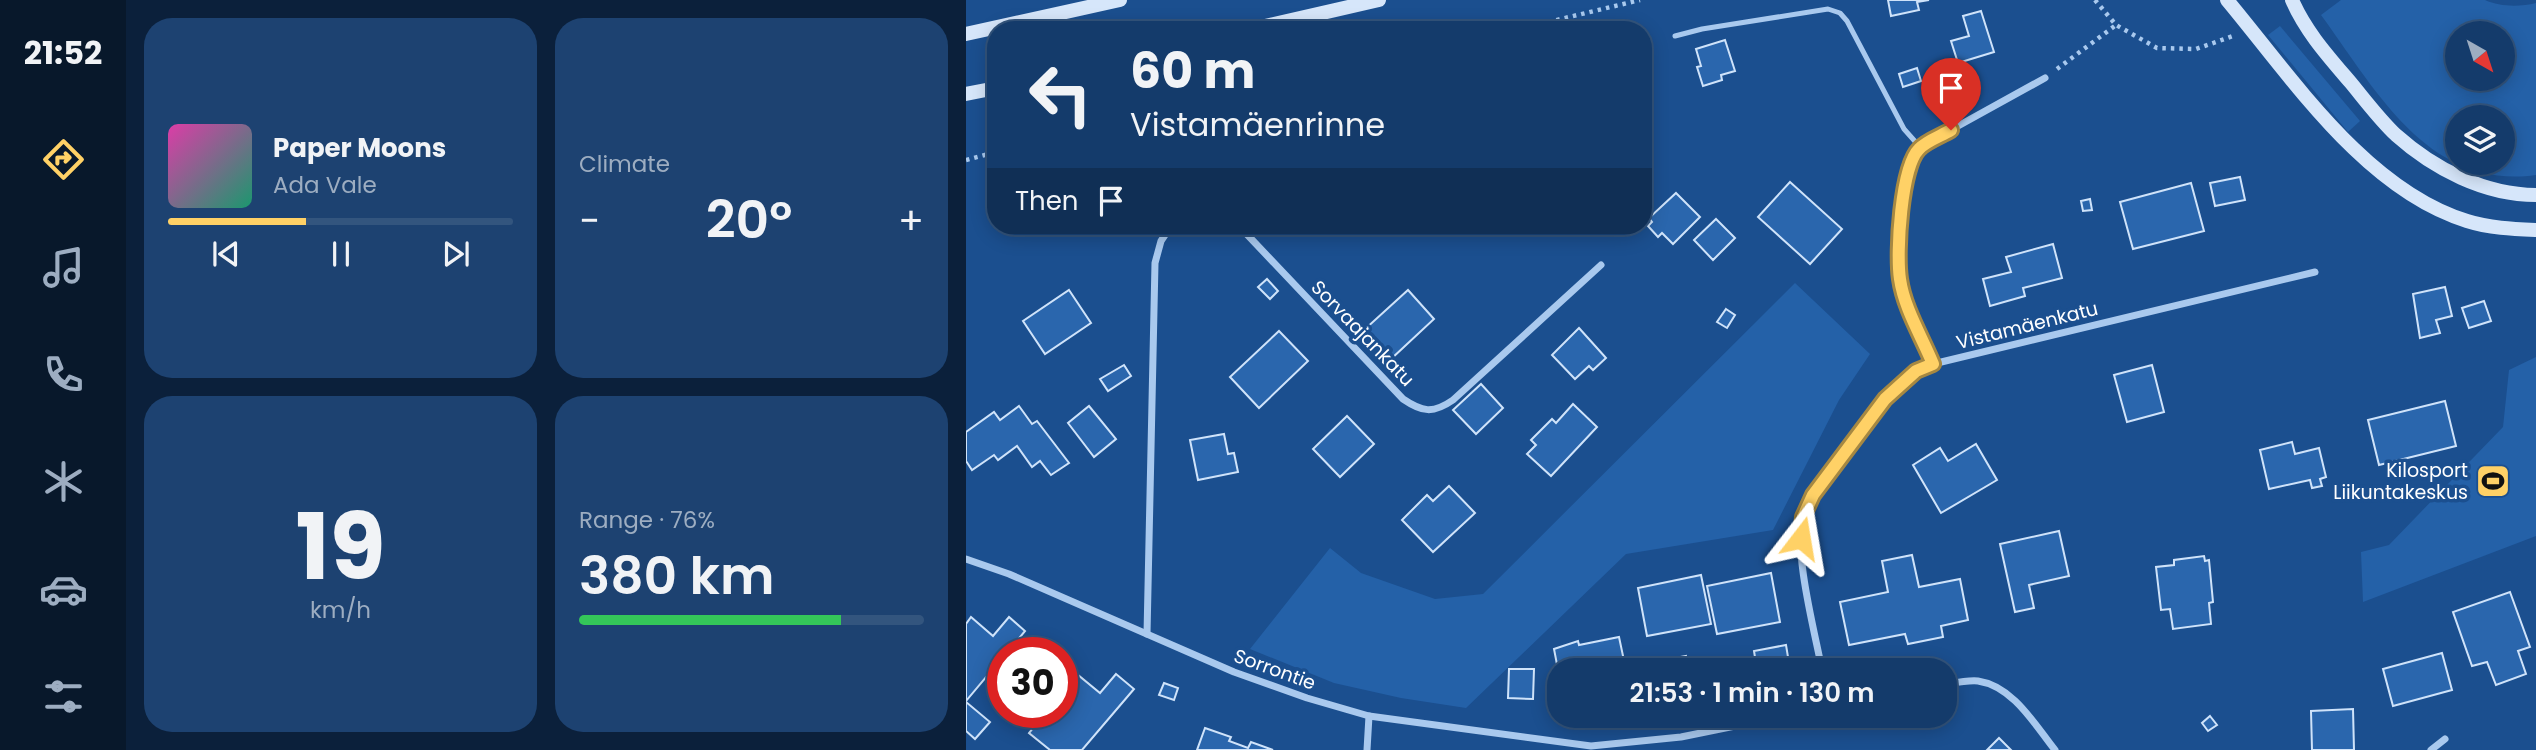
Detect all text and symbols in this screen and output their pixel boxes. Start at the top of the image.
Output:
north arrow [2445,21,2515,91]
map controls [2445,21,2515,175]
text: 21:52 [24,30,102,75]
text: 60 m [1130,37,1255,105]
icon: left [1015,49,1106,140]
pin [1921,58,1981,130]
icon: arrive [1932,69,1970,107]
text: Vistamäenrinne [1130,102,1385,147]
button: layers [2445,105,2515,175]
text: Paper Moons [273,130,446,166]
icon: directions [39,135,88,184]
text: Climate [579,148,670,180]
text: Ada Vale [273,169,377,201]
icon: arrive [1092,182,1130,220]
text: 20° [706,183,792,256]
text: Then [1015,183,1078,219]
text: − [579,194,600,247]
text: + [898,194,924,247]
icon: previous [207,235,245,273]
icon: pause [322,235,360,273]
icon: next [437,235,475,273]
icon: music [39,243,88,292]
street label: Sorvaajankatu [1305,274,1420,392]
street label: Vistamäenkatu [1953,295,2101,356]
icon: phone [39,350,88,399]
icon: climate [39,457,88,506]
place label: Kilosport Liikuntakeskus [2333,457,2468,506]
sports icon: Kilosport Liikuntakeskus [2474,462,2512,500]
text: 19 [295,483,386,611]
position arrow [1764,501,1838,575]
text: Range · 76% [579,504,715,536]
text: 380 km [579,539,774,612]
icon: car [39,565,88,614]
text: km/h [310,594,371,626]
speed limit sign: 30 [987,637,1078,728]
street label: Sorrontie [1230,642,1319,697]
icon: filters [39,672,88,721]
text: 21:53 · 1 min · 130 m [1630,675,1874,711]

